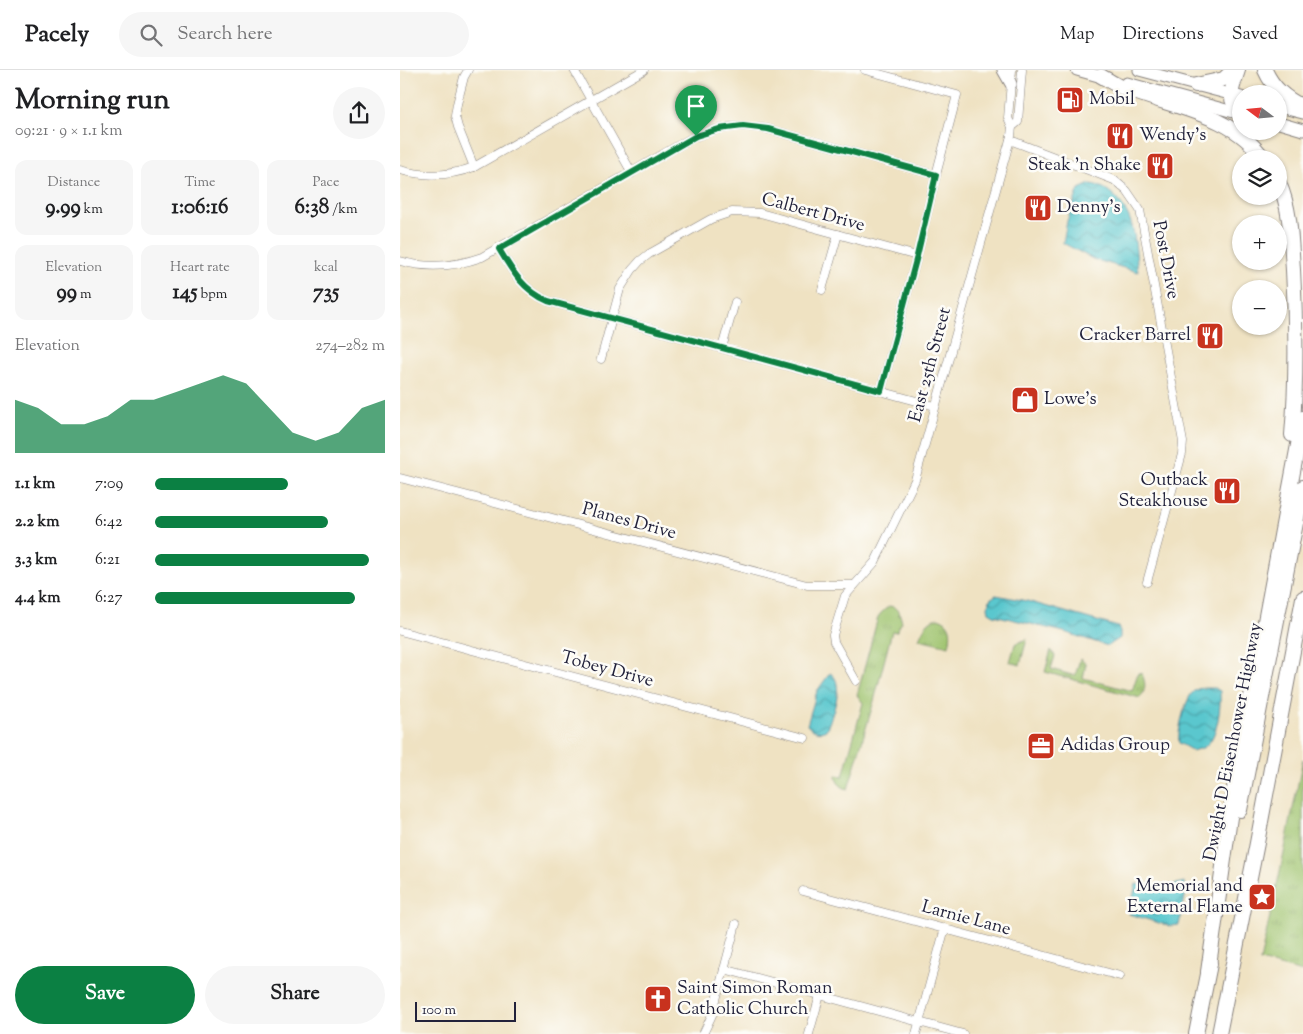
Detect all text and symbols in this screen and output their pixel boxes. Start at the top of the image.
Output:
search box [119,12,469,57]
text: Pacely [25,18,89,52]
icon: search [137,21,165,49]
text: Search here [177,21,273,48]
text: Map [1060,22,1095,48]
text: Directions [1123,22,1204,48]
text: Saved [1232,22,1278,48]
text: Morning run [15,81,170,121]
pin [675,85,717,136]
fuel station icon: Mobil [1055,85,1085,115]
north arrow [1232,85,1288,140]
map controls [1232,85,1287,335]
button: share [333,87,385,139]
place label: Mobil [1089,87,1135,113]
icon: arrive [682,92,710,120]
text: 09:21 · 9 × 1.1 km [15,120,122,143]
restaurant icon: Wendy's [1105,121,1135,151]
place label: Wendy's [1139,123,1206,149]
button: layers [1232,150,1287,205]
restaurant icon: Steak 'n Shake [1145,151,1175,181]
place label: Steak 'n Shake [1028,153,1141,179]
text: Distance [48,173,100,193]
text: Time [184,173,216,193]
text: Pace [313,173,339,193]
street label: Calbert Drive [758,187,868,239]
text: 9.99 [45,193,81,223]
text: 1:06:16 [172,193,228,223]
text: 6:38 [295,193,329,223]
restaurant icon: Denny's [1023,193,1053,223]
place label: Denny's [1057,195,1121,221]
text: km [81,200,103,220]
text: /km [329,200,357,220]
button: + [1232,215,1287,270]
street label: Post Drive [1145,218,1185,302]
text: Elevation [46,258,102,278]
text: Heart rate [170,258,230,278]
text: kcal [314,258,338,278]
text: 99 [57,278,77,308]
text: 145 [173,278,198,308]
text: 735 [313,278,339,308]
button: − [1232,280,1287,335]
text: m [77,285,91,305]
text: bpm [198,285,227,305]
street label: East 25th Street [903,305,959,425]
restaurant icon: Cracker Barrel [1195,321,1225,351]
place label: Cracker Barrel [1079,323,1191,349]
text: Elevation [15,335,80,358]
text: 274–282 m [315,335,385,358]
shop icon: Lowe's [1010,385,1040,415]
place label: Lowe's [1044,387,1097,413]
place label: Outback Steakhouse [1119,468,1208,515]
text: 1.1 km [15,473,55,496]
text: 7:09 [95,473,123,496]
restaurant icon: Outback Steakhouse [1212,476,1242,506]
street label: Planes Drive [579,497,679,547]
text: 2.2 km [15,511,59,534]
text: 6:42 [95,511,123,534]
text: 3.3 km [15,549,57,572]
text: 6:21 [95,549,120,572]
text: 4.4 km [15,587,61,610]
text: 6:27 [95,587,122,610]
street label: Dwight D Eisenhower Highway [1198,620,1270,864]
street label: Tobey Drive [558,645,656,695]
office icon: Adidas Group [1026,731,1056,761]
place label: Adidas Group [1060,733,1170,759]
place label: Memorial and External Flame [1127,874,1243,921]
place icon: Memorial and External Flame [1247,882,1277,912]
street label: Larnie Lane [918,895,1014,943]
button: Save [15,966,195,1024]
button: Share [205,966,385,1024]
place label: Saint Simon Roman Catholic Church [677,976,833,1023]
church icon: Saint Simon Roman Catholic Church [643,984,673,1014]
scale bar [415,999,516,1022]
text: 100 m [422,1001,456,1021]

